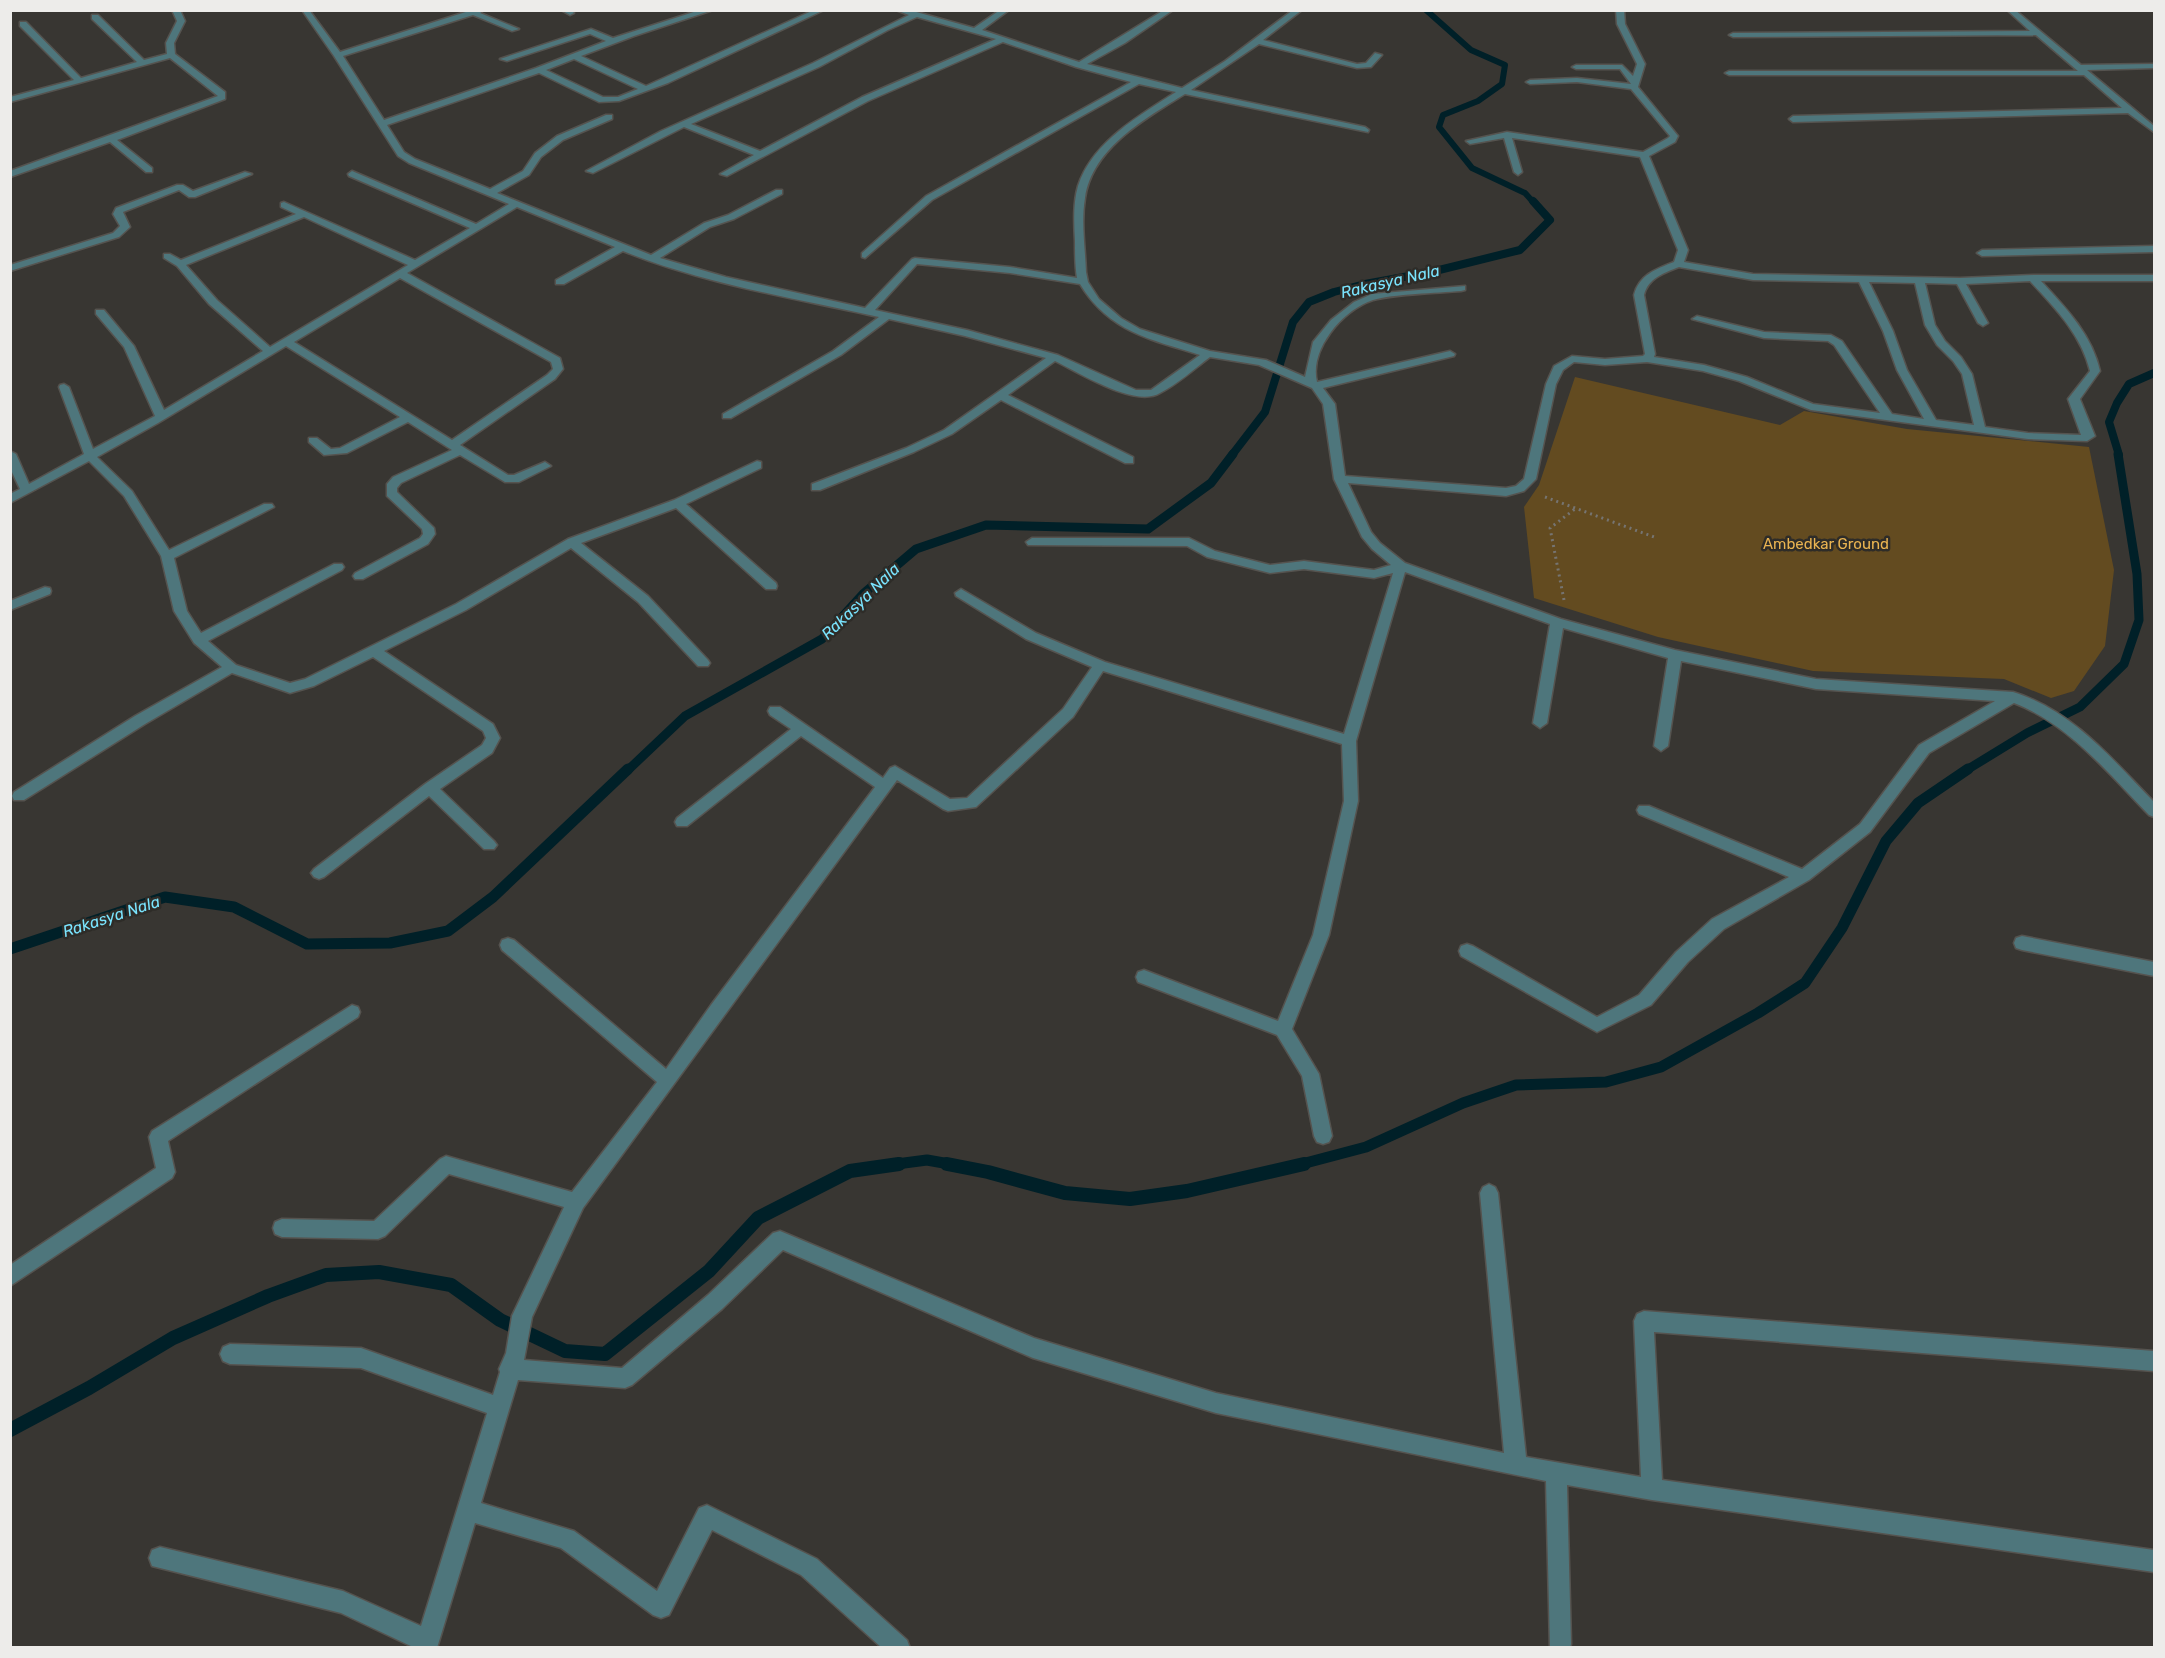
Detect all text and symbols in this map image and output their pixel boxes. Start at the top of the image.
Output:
water label: Rakasya Nala [1339,261,1442,302]
park label: Ambedkar Ground [1763,535,1889,553]
water label: Rakasya Nala [817,559,903,643]
water label: Rakasya Nala [60,892,162,941]

